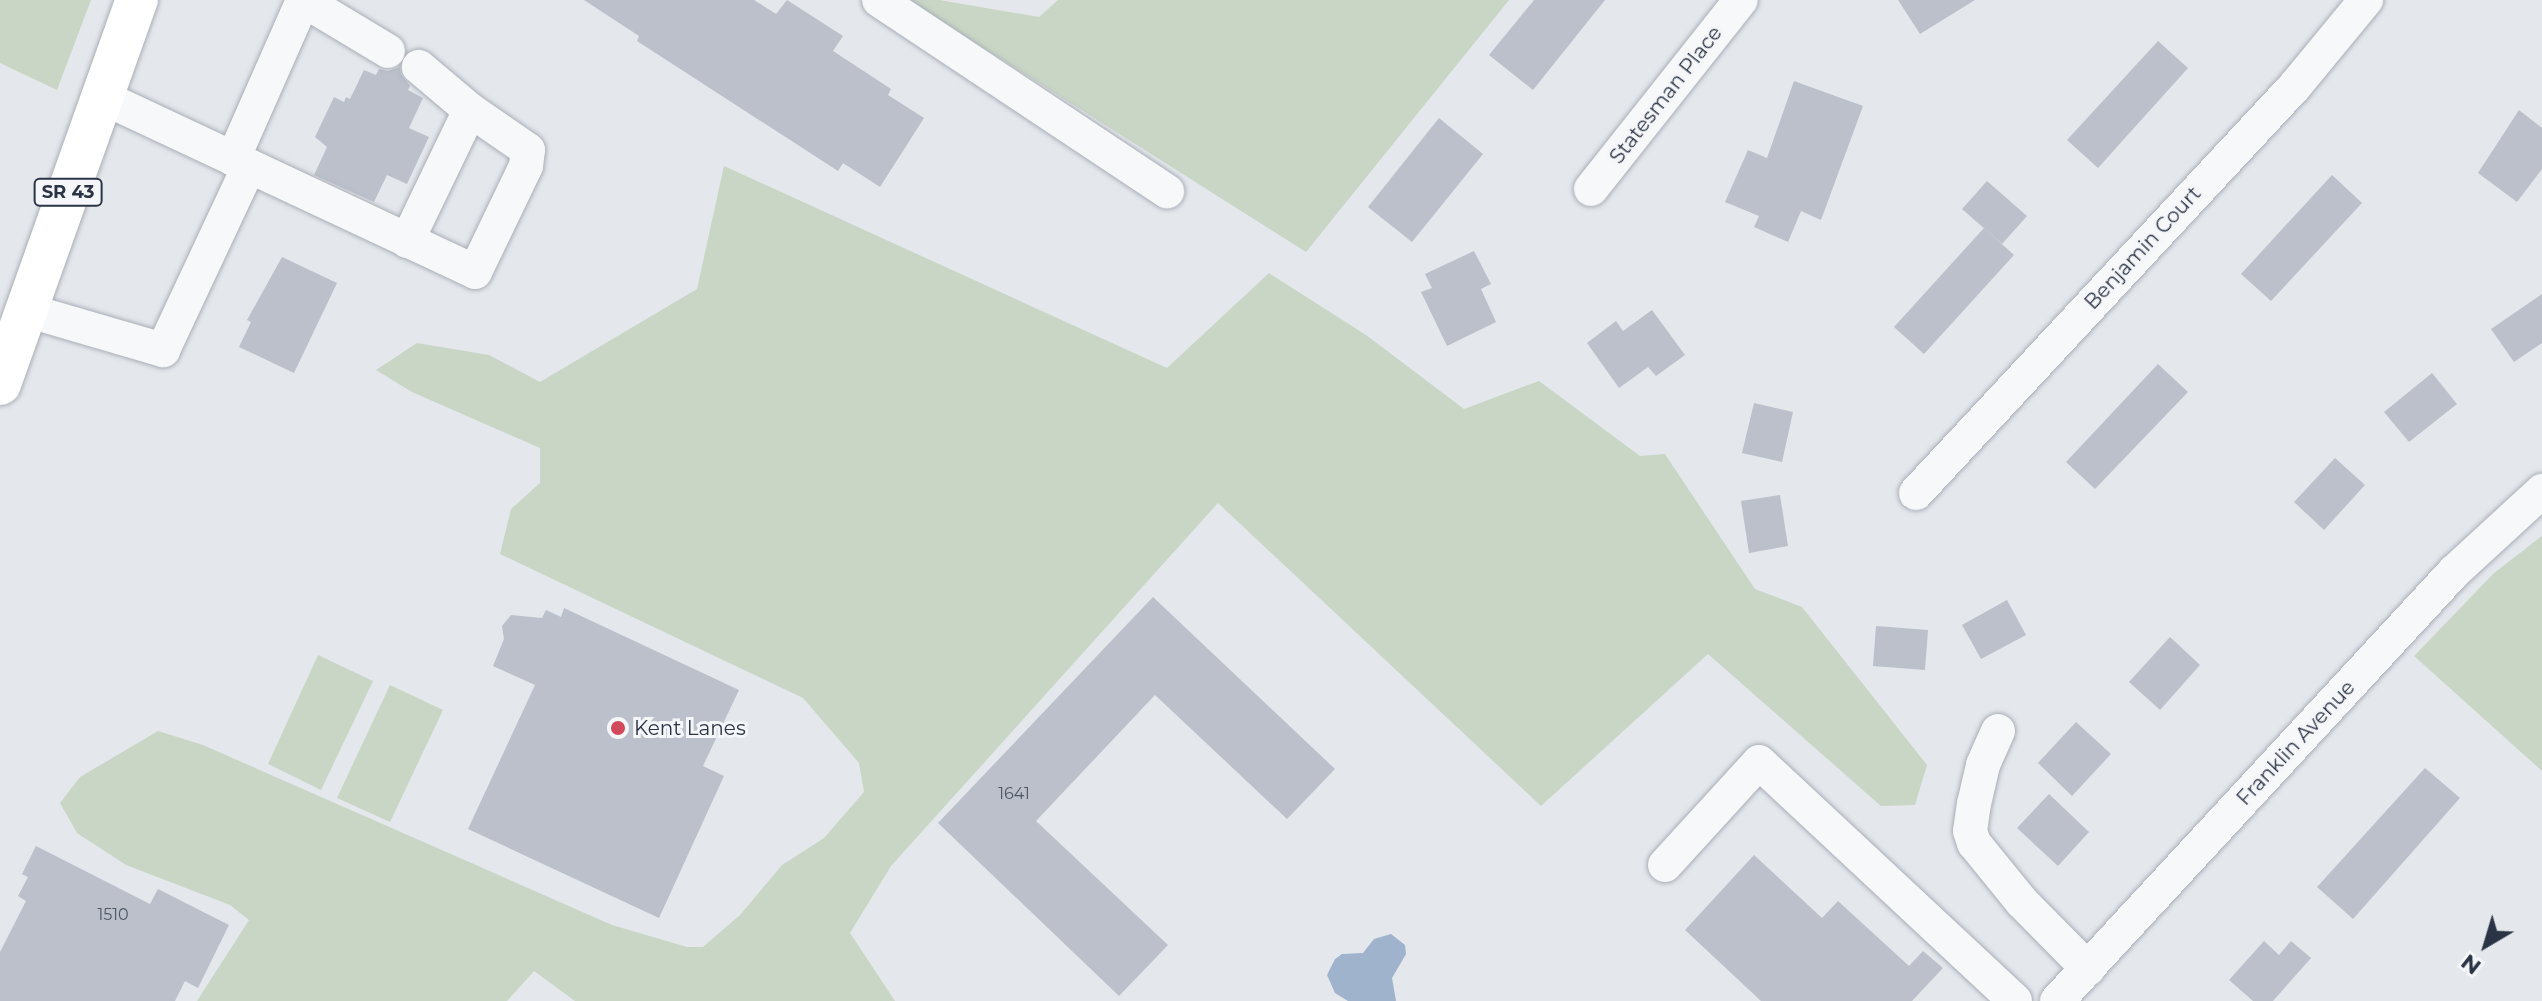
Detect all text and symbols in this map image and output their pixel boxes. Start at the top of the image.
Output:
street label: Statesman Place [1605,21,1727,169]
road number: SR 43 [32,178,104,206]
street label: Benjamin Court [2080,182,2206,314]
street label: Franklin Avenue [2232,676,2360,810]
place label: Kent Lanes [634,716,746,740]
marker: Kent Lanes [609,719,627,737]
house number: 1641 [998,784,1030,804]
house number: 1510 [97,905,129,925]
north arrow [2446,905,2526,985]
text: N [2456,948,2486,980]

